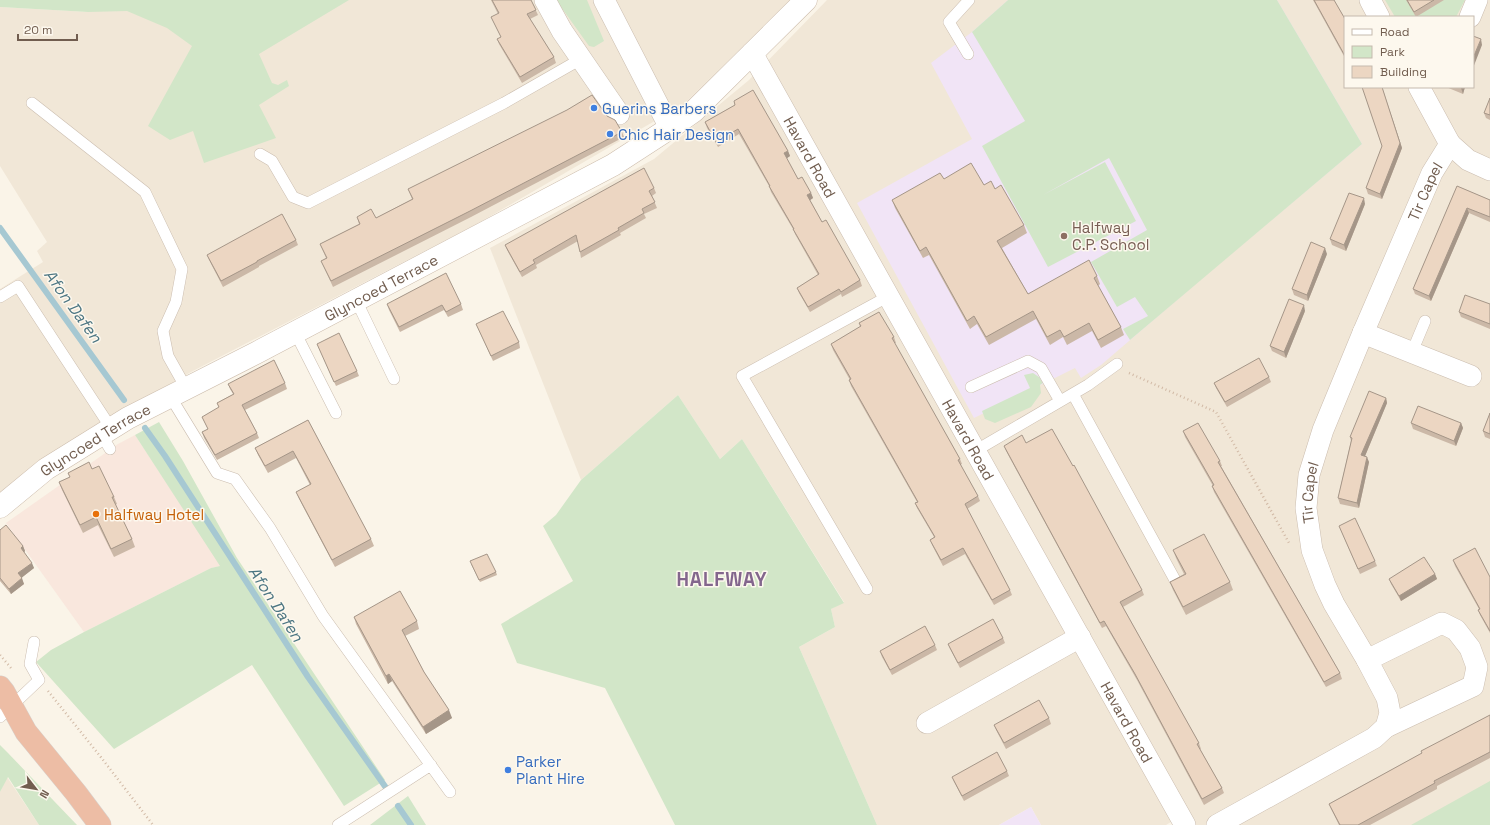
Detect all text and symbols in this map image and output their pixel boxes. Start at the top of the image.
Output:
scale bar [18,16,77,42]
legend [1344,16,1474,88]
text: 20 m [24,22,52,38]
text: Road [1380,24,1409,40]
text: Park [1380,44,1405,60]
text: Building [1380,64,1427,80]
place label: Guerins Barbers [602,99,716,118]
marker: Guerins Barbers [589,103,599,113]
street label: Havard Road [780,113,841,201]
place label: Chic Hair Design [618,125,734,144]
marker: Chic Hair Design [605,129,615,139]
street label: Tir Capel [1403,158,1446,224]
place label: Halfway C.P. School [1072,218,1150,254]
marker: Halfway C.P. School [1059,231,1069,241]
street label: Glyncoed Terrace [321,249,441,325]
water label: Afon Dafen [39,265,107,348]
street label: Havard Road [938,395,999,483]
street label: Glyncoed Terrace [36,399,154,480]
street label: Tir Capel [1296,459,1322,525]
place label: Halfway Hotel [104,505,204,524]
marker: Halfway Hotel [91,509,101,519]
water label: Afon Dafen [244,562,309,647]
district label: HALFWAY [676,567,768,592]
street label: Havard Road [1097,678,1158,766]
place label: Parker Plant Hire [516,752,585,788]
marker: Parker Plant Hire [503,765,513,775]
north arrow [16,769,56,809]
text: N [37,787,52,801]

